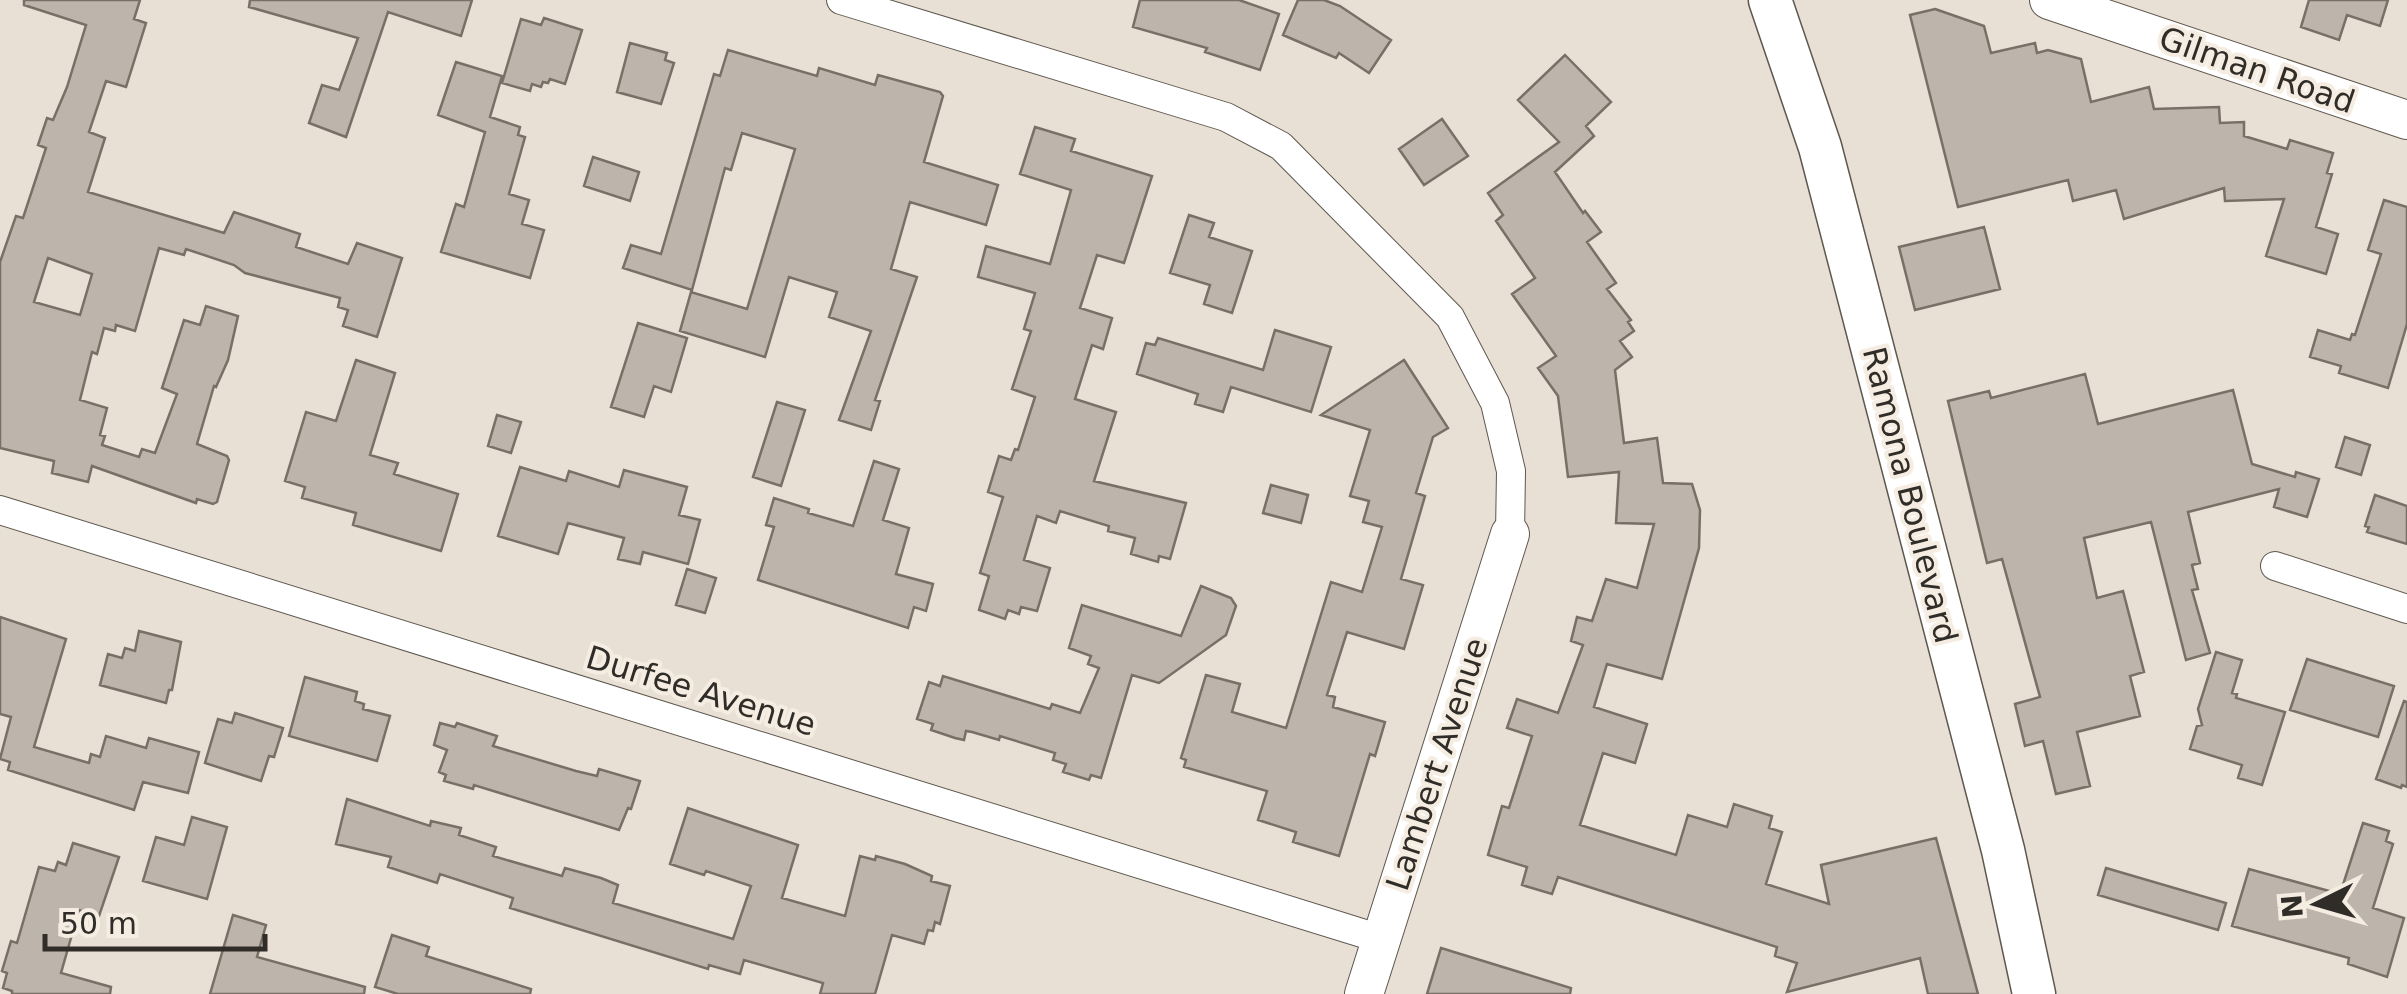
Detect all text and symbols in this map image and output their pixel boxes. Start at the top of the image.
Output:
street label: Gilman Road [2154,19,2360,121]
street label: Ramona Boulevard [1855,343,1965,647]
street label: Lambert Avenue [1378,633,1496,895]
street label: Durfee Avenue [582,638,820,744]
north arrow [2267,854,2367,954]
scale bar [45,889,265,951]
text: N [2275,893,2310,919]
text: 50 m [60,906,137,941]

